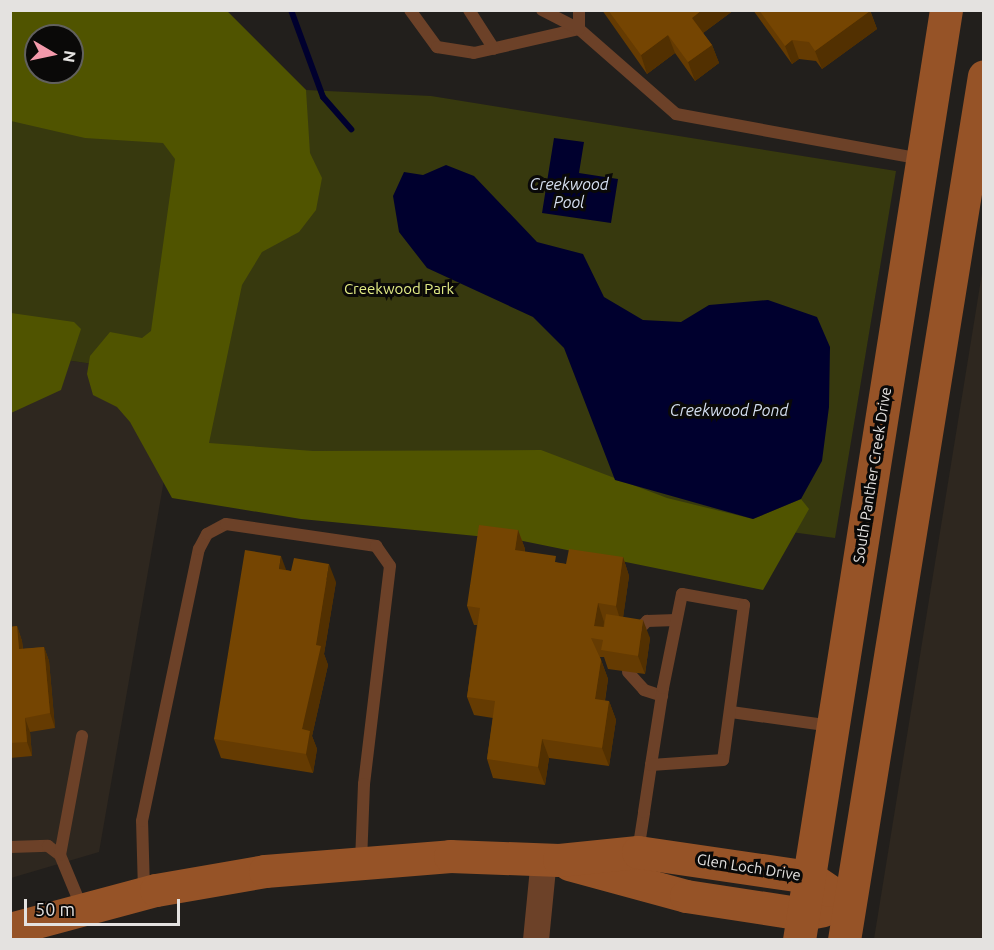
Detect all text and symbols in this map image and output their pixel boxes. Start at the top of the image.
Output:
north arrow [24,24,84,84]
text: N [60,49,80,64]
water label: Creekwood Pool [529,174,609,212]
park label: Creekwood Park [344,280,454,298]
street label: South Panther Creek Drive [849,386,895,564]
water label: Creekwood Pond [670,400,788,420]
street label: Glen Loch Drive [696,850,802,884]
scale bar [27,887,183,925]
text: 50 m [35,899,75,919]

